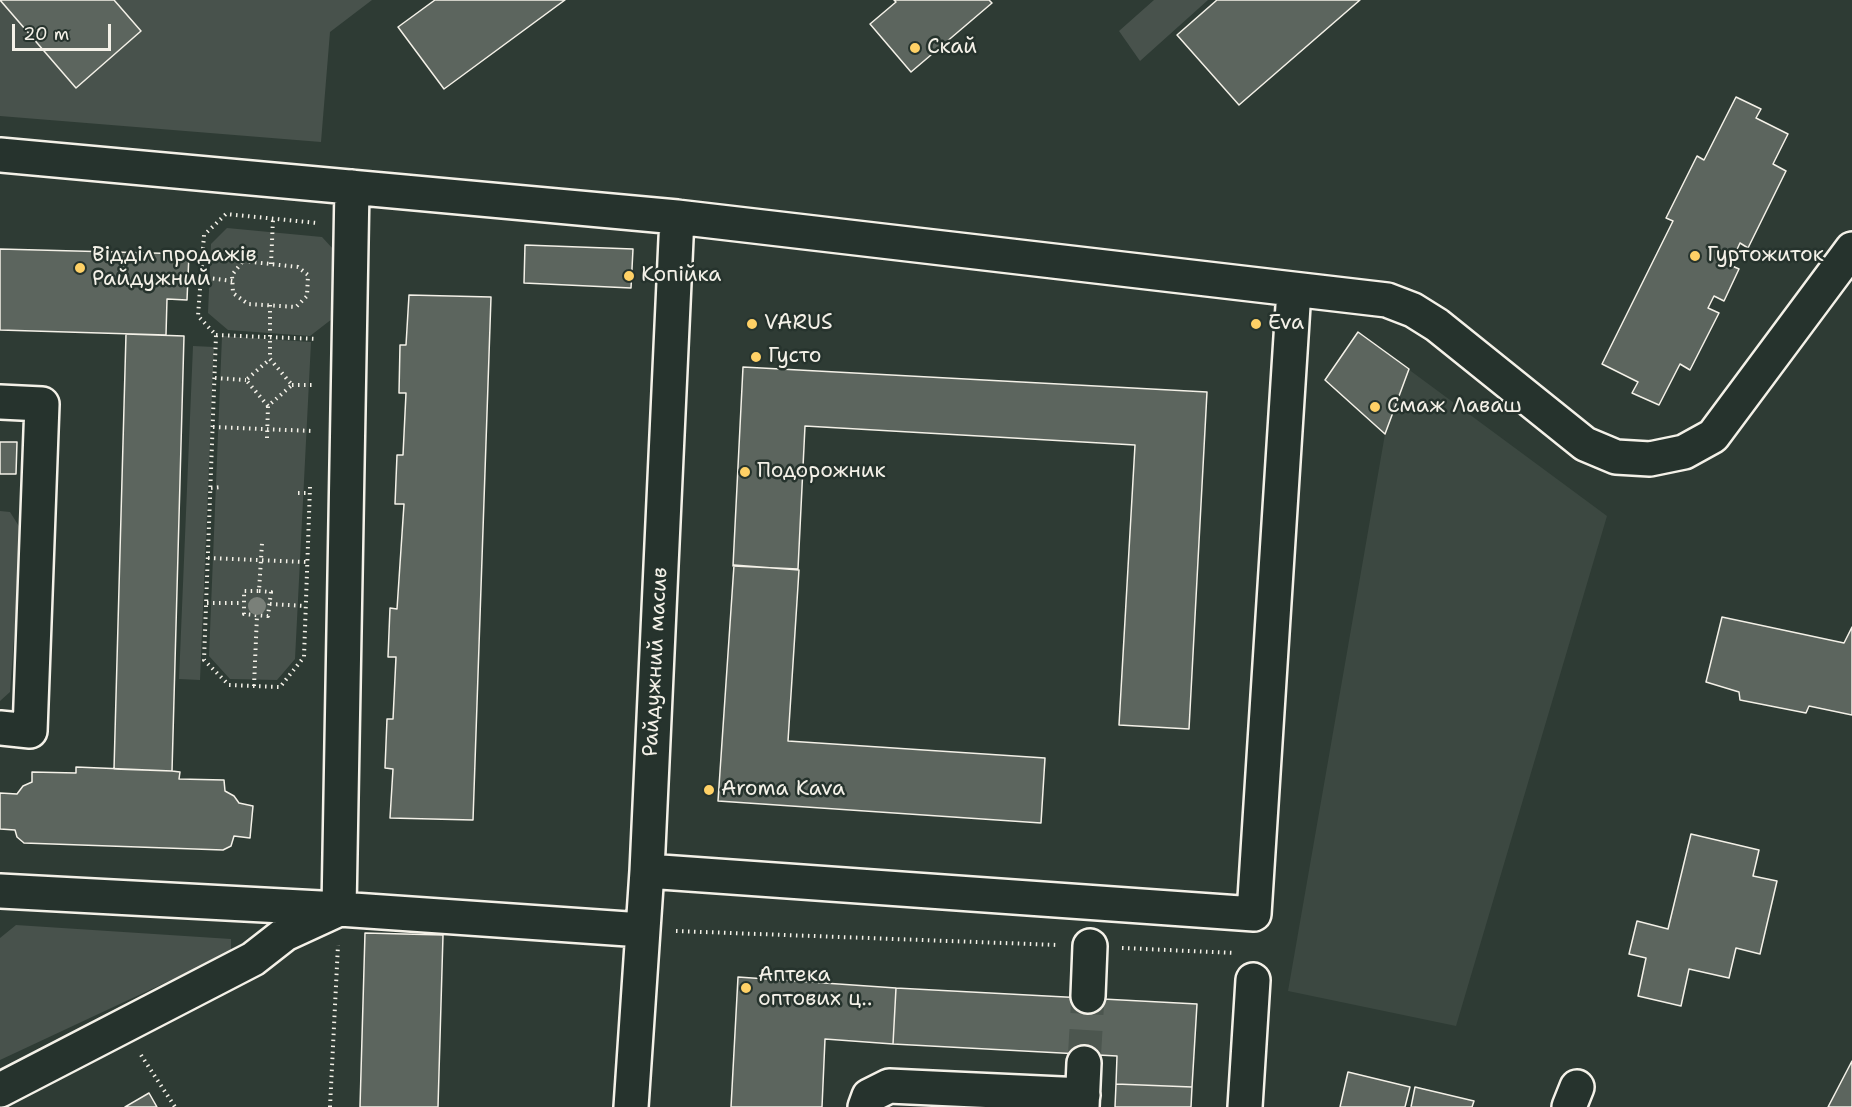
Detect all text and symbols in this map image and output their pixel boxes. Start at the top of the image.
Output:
scale bar [15,12,114,50]
text: 20 m [23,22,69,46]
place label: Скай [927,35,977,61]
marker: Скай [908,41,922,55]
place label: Відділ продажів Райдужний [92,243,257,293]
place label: Гуртожиток [1707,243,1824,269]
marker: Гуртожиток [1688,249,1702,263]
marker: Відділ продажів Райдужний [73,261,87,275]
place label: Копійка [641,263,721,289]
marker: Копійка [622,269,636,283]
place label: VARUS [764,311,833,337]
place label: Eva [1268,311,1304,337]
marker: VARUS [745,317,759,331]
marker: Eva [1249,317,1263,331]
place label: Густо [768,344,821,370]
marker: Густо [749,350,763,364]
place label: Смаж Лаваш [1387,394,1522,420]
marker: Смаж Лаваш [1368,400,1382,414]
place label: Подорожник [757,459,886,485]
marker: Подорожник [738,465,752,479]
street label: Райдужний масив [638,567,674,757]
place label: Aroma Kava [721,777,845,803]
marker: Aroma Kava [702,783,716,797]
place label: Аптека оптових ц‥ [758,963,872,1013]
marker: Аптека оптових ц‥ [739,981,753,995]

